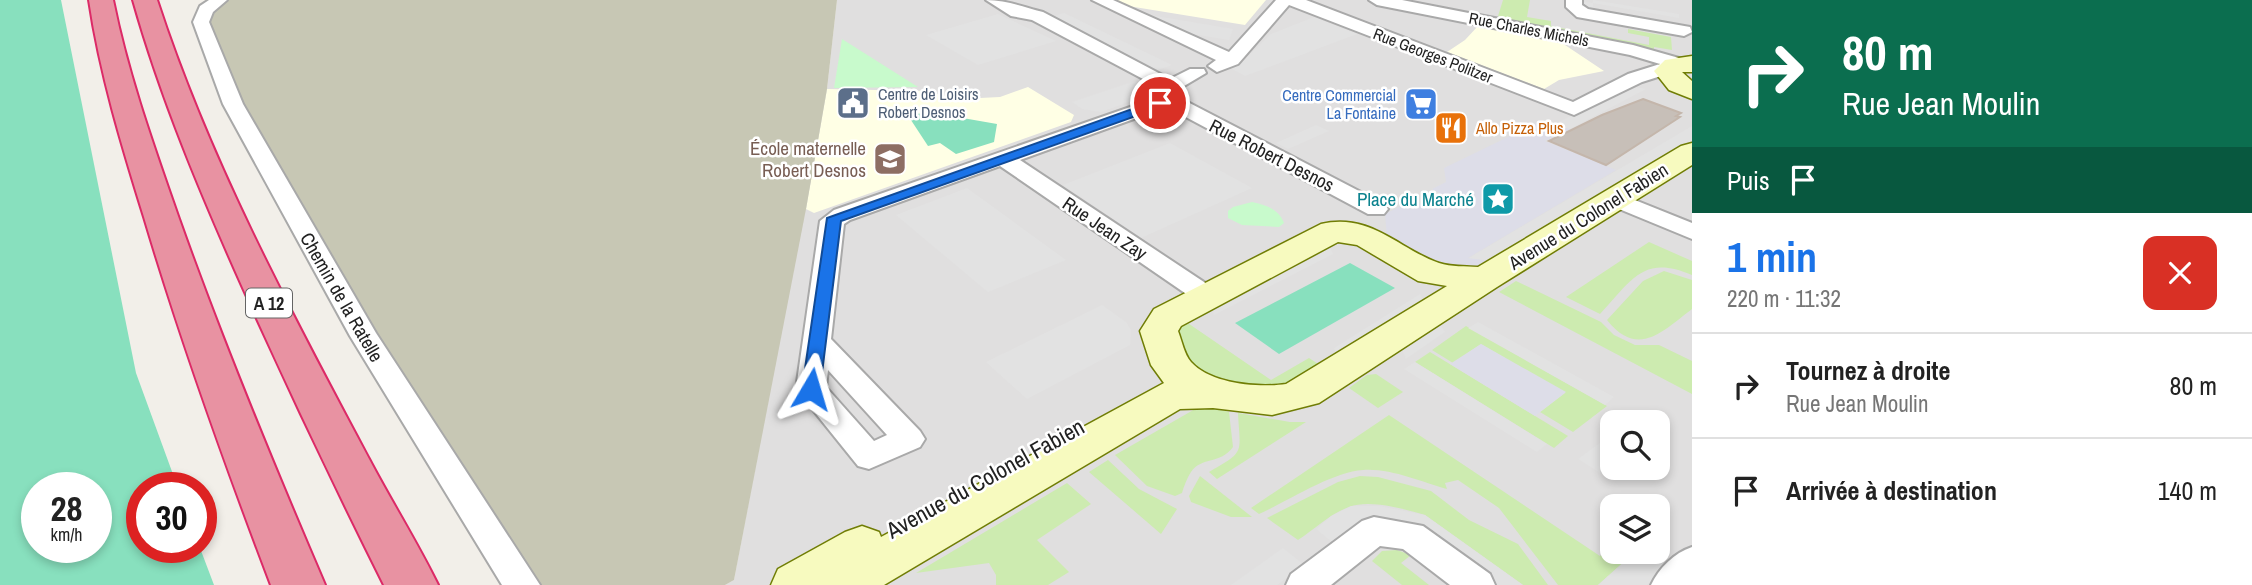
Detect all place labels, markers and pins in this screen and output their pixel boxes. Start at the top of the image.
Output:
pin [1130,73,1190,133]
place label: Centre de Loisirs Robert Desnos [878,83,979,123]
public building icon: Centre de Loisirs Robert Desnos [834,84,872,122]
place label: Centre Commercial La Fontaine [1282,84,1396,124]
supermarket icon: Centre Commercial La Fontaine [1402,85,1440,123]
restaurant icon: Allo Pizza Plus [1432,109,1470,147]
place label: Allo Pizza Plus [1475,117,1564,139]
place label: École maternelle Robert Desnos [750,135,866,183]
school or university icon: École maternelle Robert Desnos [871,140,909,178]
place icon: Place du Marché [1479,180,1517,218]
place label: Place du Marché [1357,186,1474,212]

